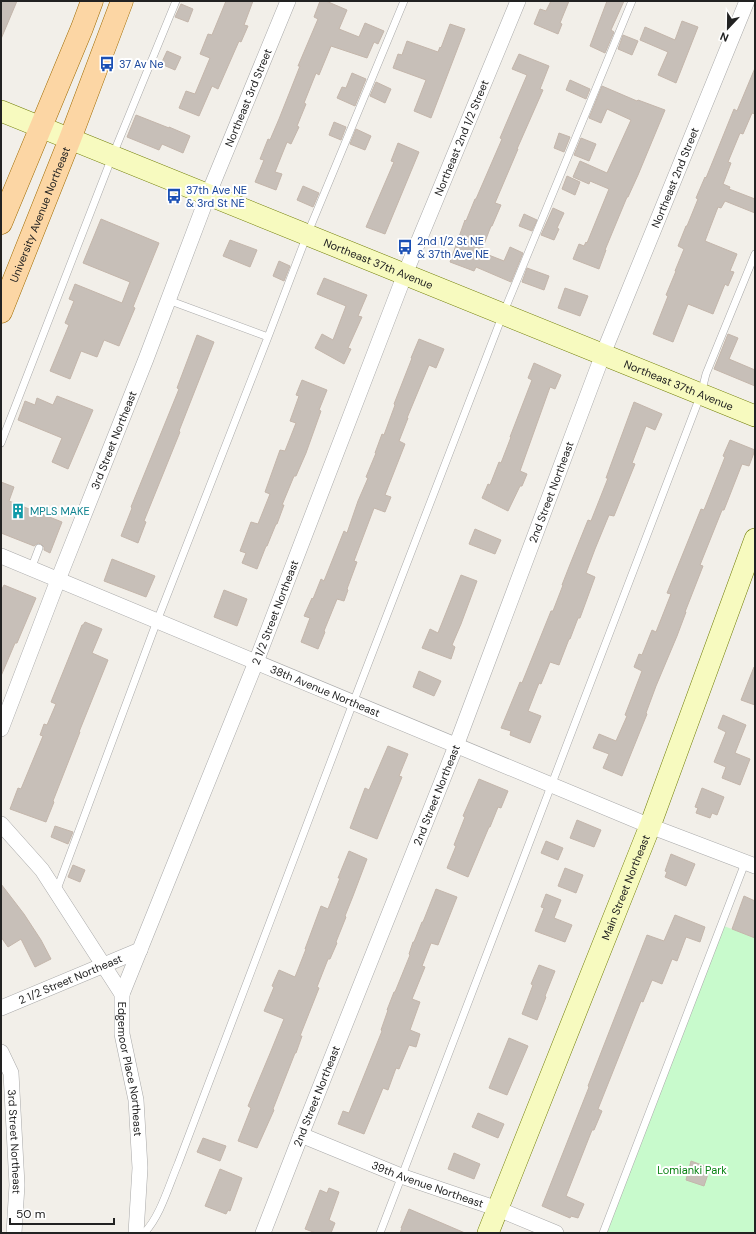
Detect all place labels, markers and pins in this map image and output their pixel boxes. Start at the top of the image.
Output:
bus stop icon: 37 Av Ne [98,55,116,73]
place label: 37 Av Ne [119,57,163,71]
place label: 37th Ave NE & 3rd St NE [186,183,247,210]
bus stop icon: 37th Ave NE & 3rd St NE [165,187,183,205]
place label: 2nd 1/2 St NE & 37th Ave NE [417,234,489,261]
bus stop icon: 2nd 1/2 St NE & 37th Ave NE [396,238,414,256]
building icon: MPLS MAKE [9,502,27,520]
place label: MPLS MAKE [30,504,90,518]

